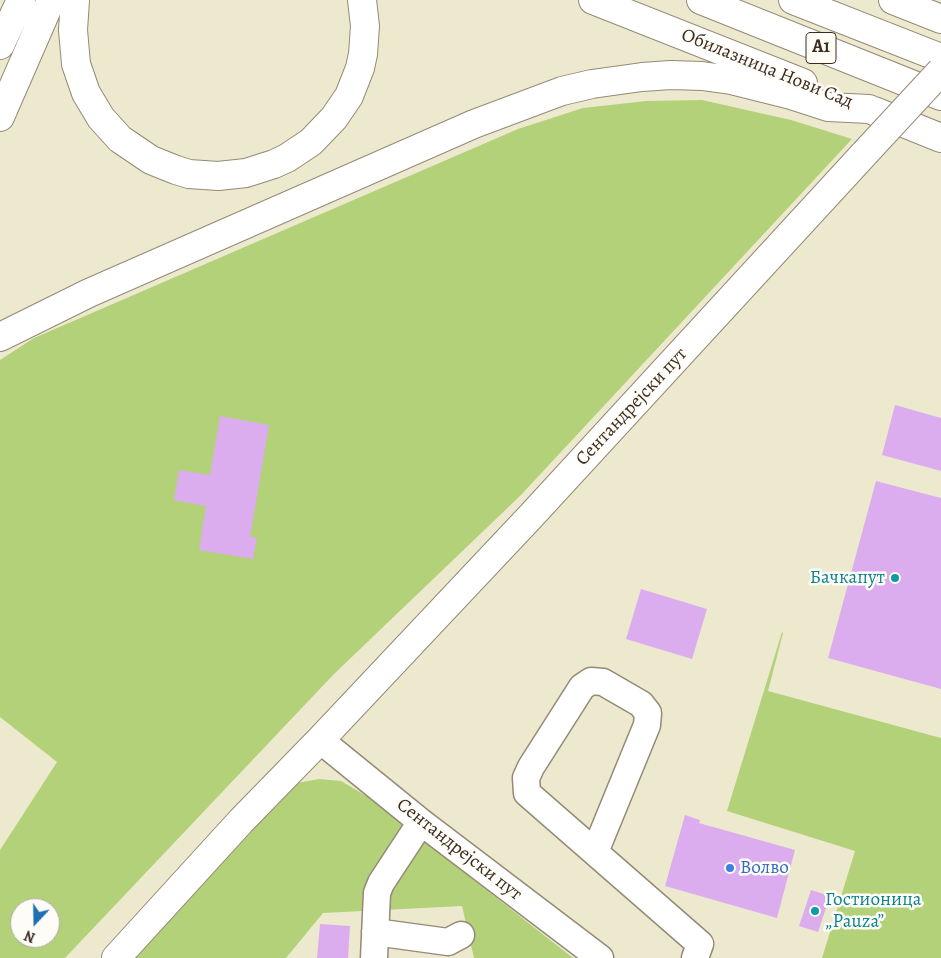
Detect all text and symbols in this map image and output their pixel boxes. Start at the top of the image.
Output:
street label: Обилазница Нови Сад [678,24,856,114]
road number: A1 [806,32,836,64]
street label: Сентандрејски пут [571,343,693,471]
place label: Бачкапут [810,567,885,589]
marker: Бачкапут [889,572,901,584]
street label: Сентандрејски пут [392,794,526,906]
place label: Волво [740,857,789,879]
marker: Волво [724,862,736,874]
place label: Гостионица „Pauza” [825,889,922,933]
north arrow [10,898,60,948]
marker: Гостионица „Pauza” [809,905,821,917]
text: N [22,926,38,947]

